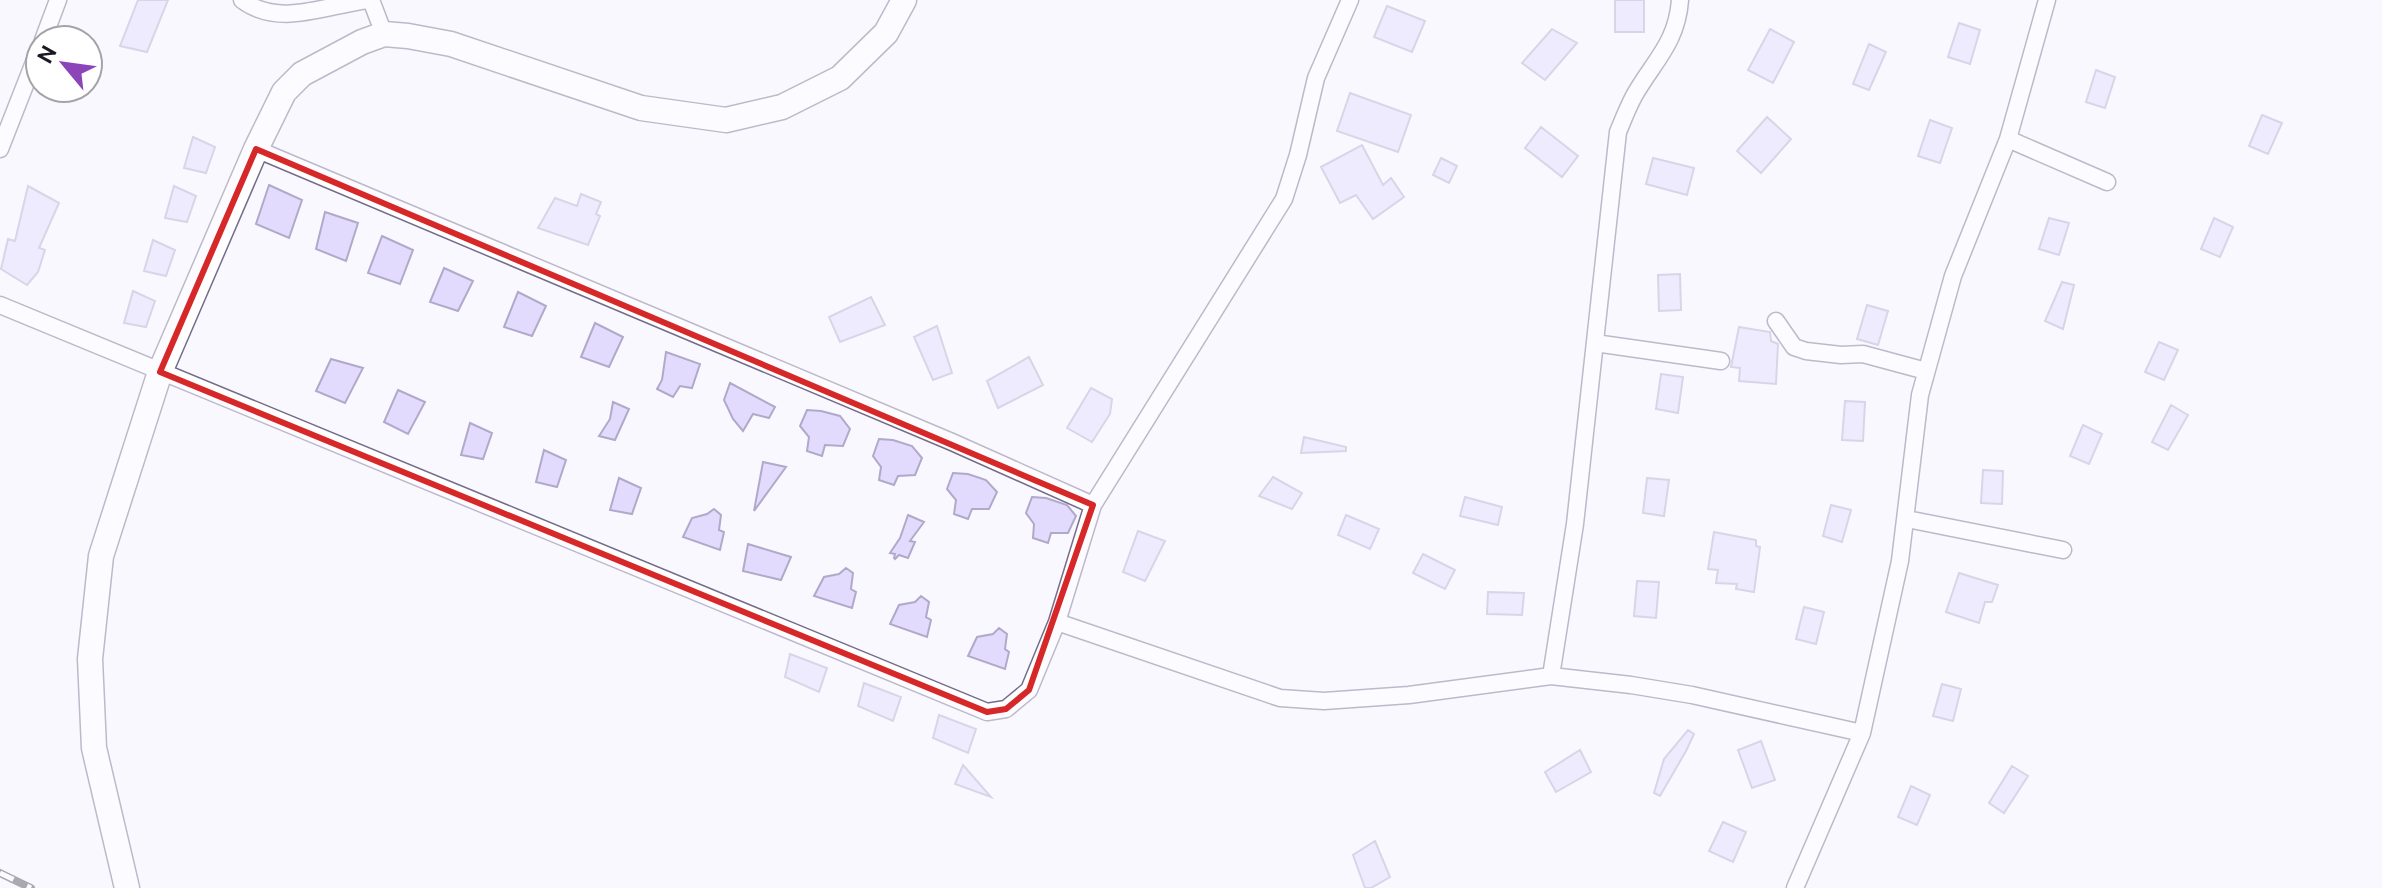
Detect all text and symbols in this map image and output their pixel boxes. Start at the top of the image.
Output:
north arrow [24,24,104,104]
text: N [31,41,61,67]

